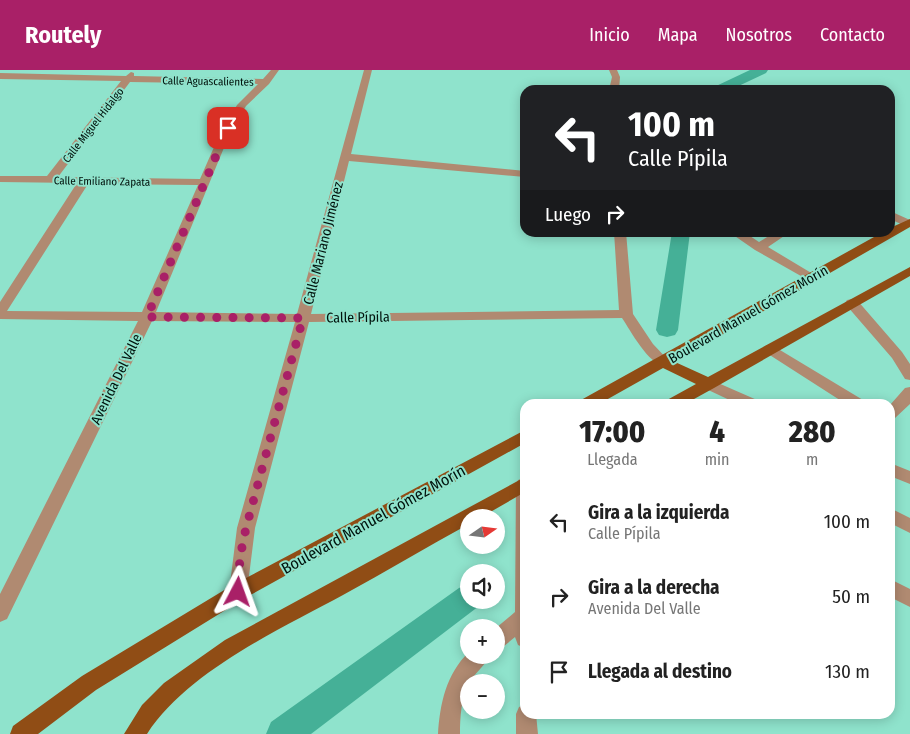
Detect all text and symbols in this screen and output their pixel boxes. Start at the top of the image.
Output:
text: Routely [25,21,101,49]
text: Inicio [589,24,630,46]
text: Mapa [658,24,698,46]
text: Nosotros [726,24,792,46]
text: Contacto [820,24,885,46]
street label: Calle Aguascalientes [162,74,254,89]
street label: Calle Miguel Hidalgo [60,85,127,165]
text: 100 m [628,103,715,145]
icon: left [545,105,610,170]
pin [207,107,249,149]
icon: arrive [214,114,242,142]
text: Calle Pípila [628,145,728,172]
street label: Calle Emiliano Zapata [54,174,150,189]
street label: Calle Mariano Jiménez [300,179,347,306]
icon: right [601,200,629,228]
text: Luego [545,203,591,226]
street label: Boulevard Manuel Gómez Morín [665,262,831,367]
street label: Calle Pípila [326,308,390,327]
street label: Avenida Del Valle [87,331,146,427]
text: 17:00 [579,414,645,450]
text: 4 [709,414,725,450]
text: 280 [789,414,836,450]
text: Llegada [587,450,638,469]
text: min [705,450,730,469]
text: m [806,450,818,469]
street label: Boulevard Manuel Gómez Morín [278,461,468,578]
text: Gira a la izquierda [588,501,730,524]
icon: left [545,508,573,536]
north arrow [460,509,505,554]
map controls [460,509,505,719]
text: 100 m [824,510,870,533]
text: Calle Pípila [588,524,661,543]
button: sound [460,564,505,609]
position arrow [211,565,263,617]
text: Gira a la derecha [588,576,720,599]
icon: right [545,583,573,611]
text: 50 m [832,585,870,608]
text: Avenida Del Valle [588,599,701,618]
button: + [460,619,505,664]
icon: arrive [545,658,573,686]
text: Llegada al destino [588,660,732,683]
text: 130 m [825,660,870,683]
button: − [460,674,505,719]

